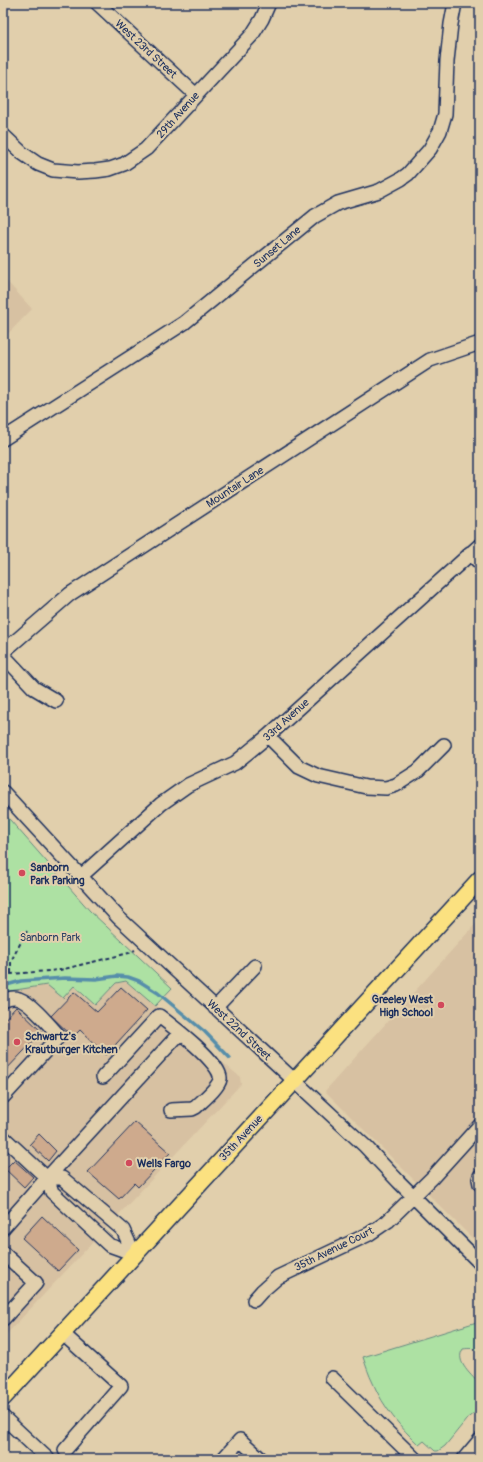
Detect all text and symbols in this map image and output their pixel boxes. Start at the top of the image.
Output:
street label: West 23rd Street [112,17,180,81]
street label: 29th Avenue [154,89,202,141]
street label: Sunset Lane [251,223,304,271]
street label: Mountair Lane [204,463,267,510]
street label: 33rd Avenue [260,696,312,744]
place label: Sanborn Park Parking [30,861,85,887]
marker: Sanborn Park Parking [17,868,27,878]
park label: Sanborn Park [20,931,81,944]
place label: Greeley West High School [372,993,434,1019]
street label: West 22nd Street [204,997,274,1063]
marker: Greeley West High School [436,1000,446,1010]
place label: Schwartz's Krautburger Kitchen [25,1030,118,1056]
marker: Schwartz's Krautburger Kitchen [12,1037,22,1047]
street label: 35th Avenue [217,1112,266,1164]
place label: Wells Fargo [137,1157,191,1170]
marker: Wells Fargo [124,1158,134,1168]
street label: 35th Avenue Court [292,1224,376,1274]

